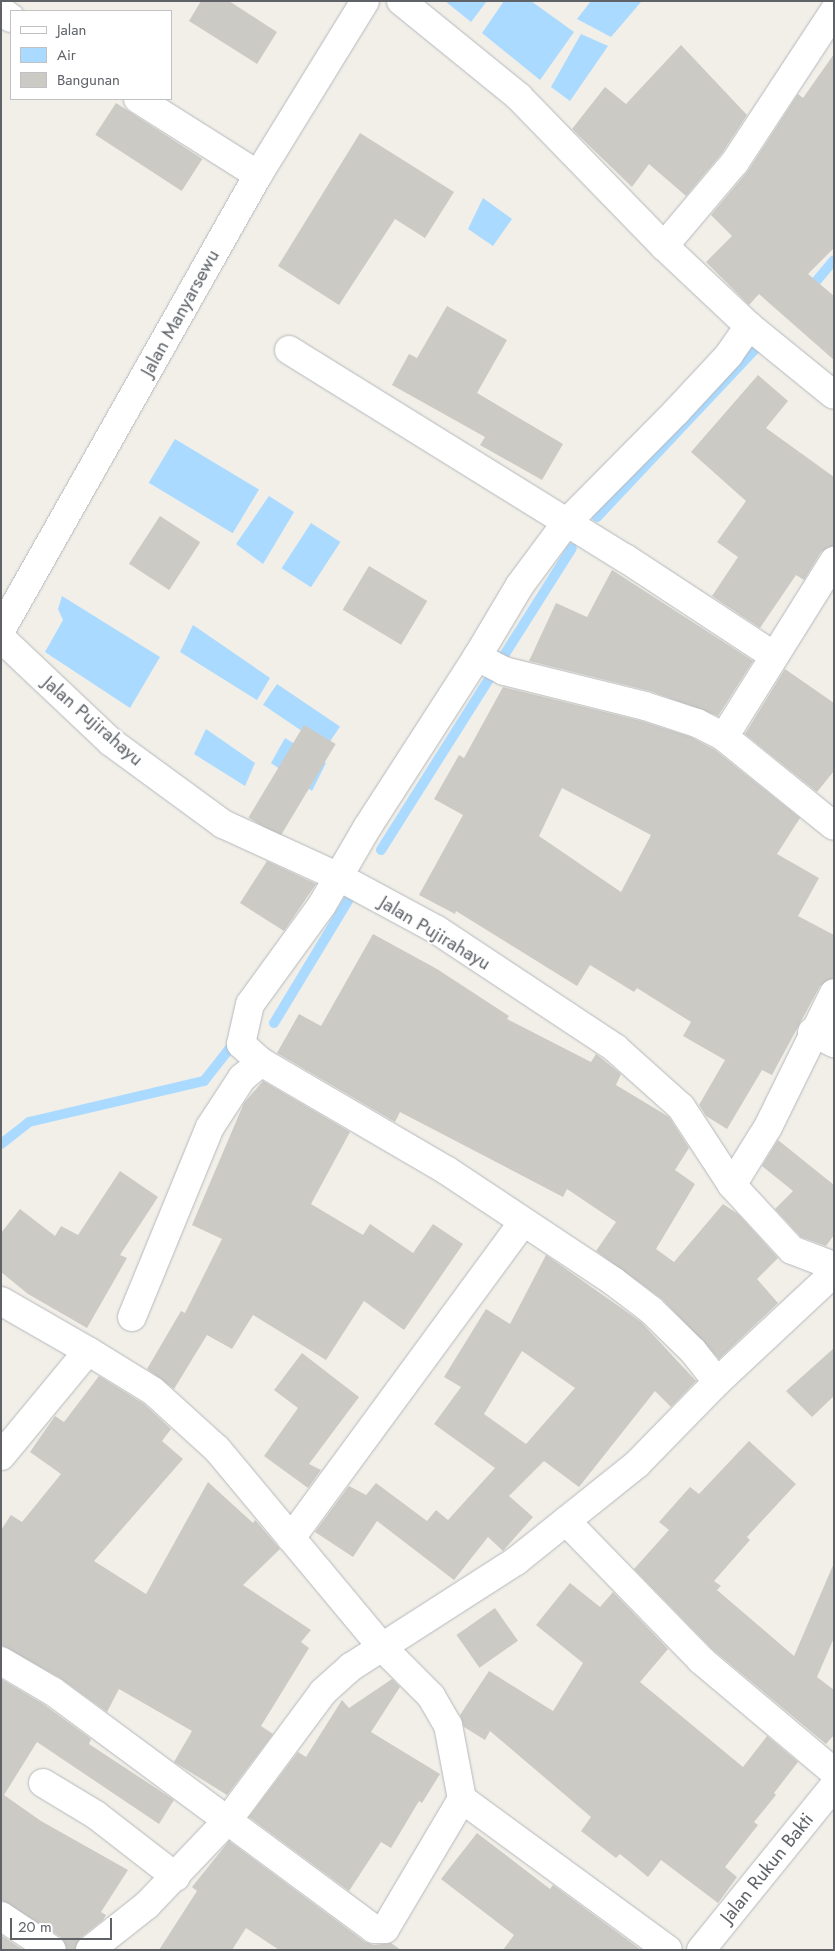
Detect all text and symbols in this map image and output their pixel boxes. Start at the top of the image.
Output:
legend [10,10,172,100]
text: Jalan [57,19,86,41]
text: Air [57,44,76,66]
text: Bangunan [57,69,120,91]
street label: Jalan Manyarsewu [136,246,224,380]
street label: Jalan Pujirahayu [38,671,148,771]
street label: Jalan Pujirahayu [375,891,495,975]
street label: Jalan Rukun Bakti [716,1808,818,1928]
scale bar [12,1908,115,1940]
text: 20 m [18,1916,52,1938]

